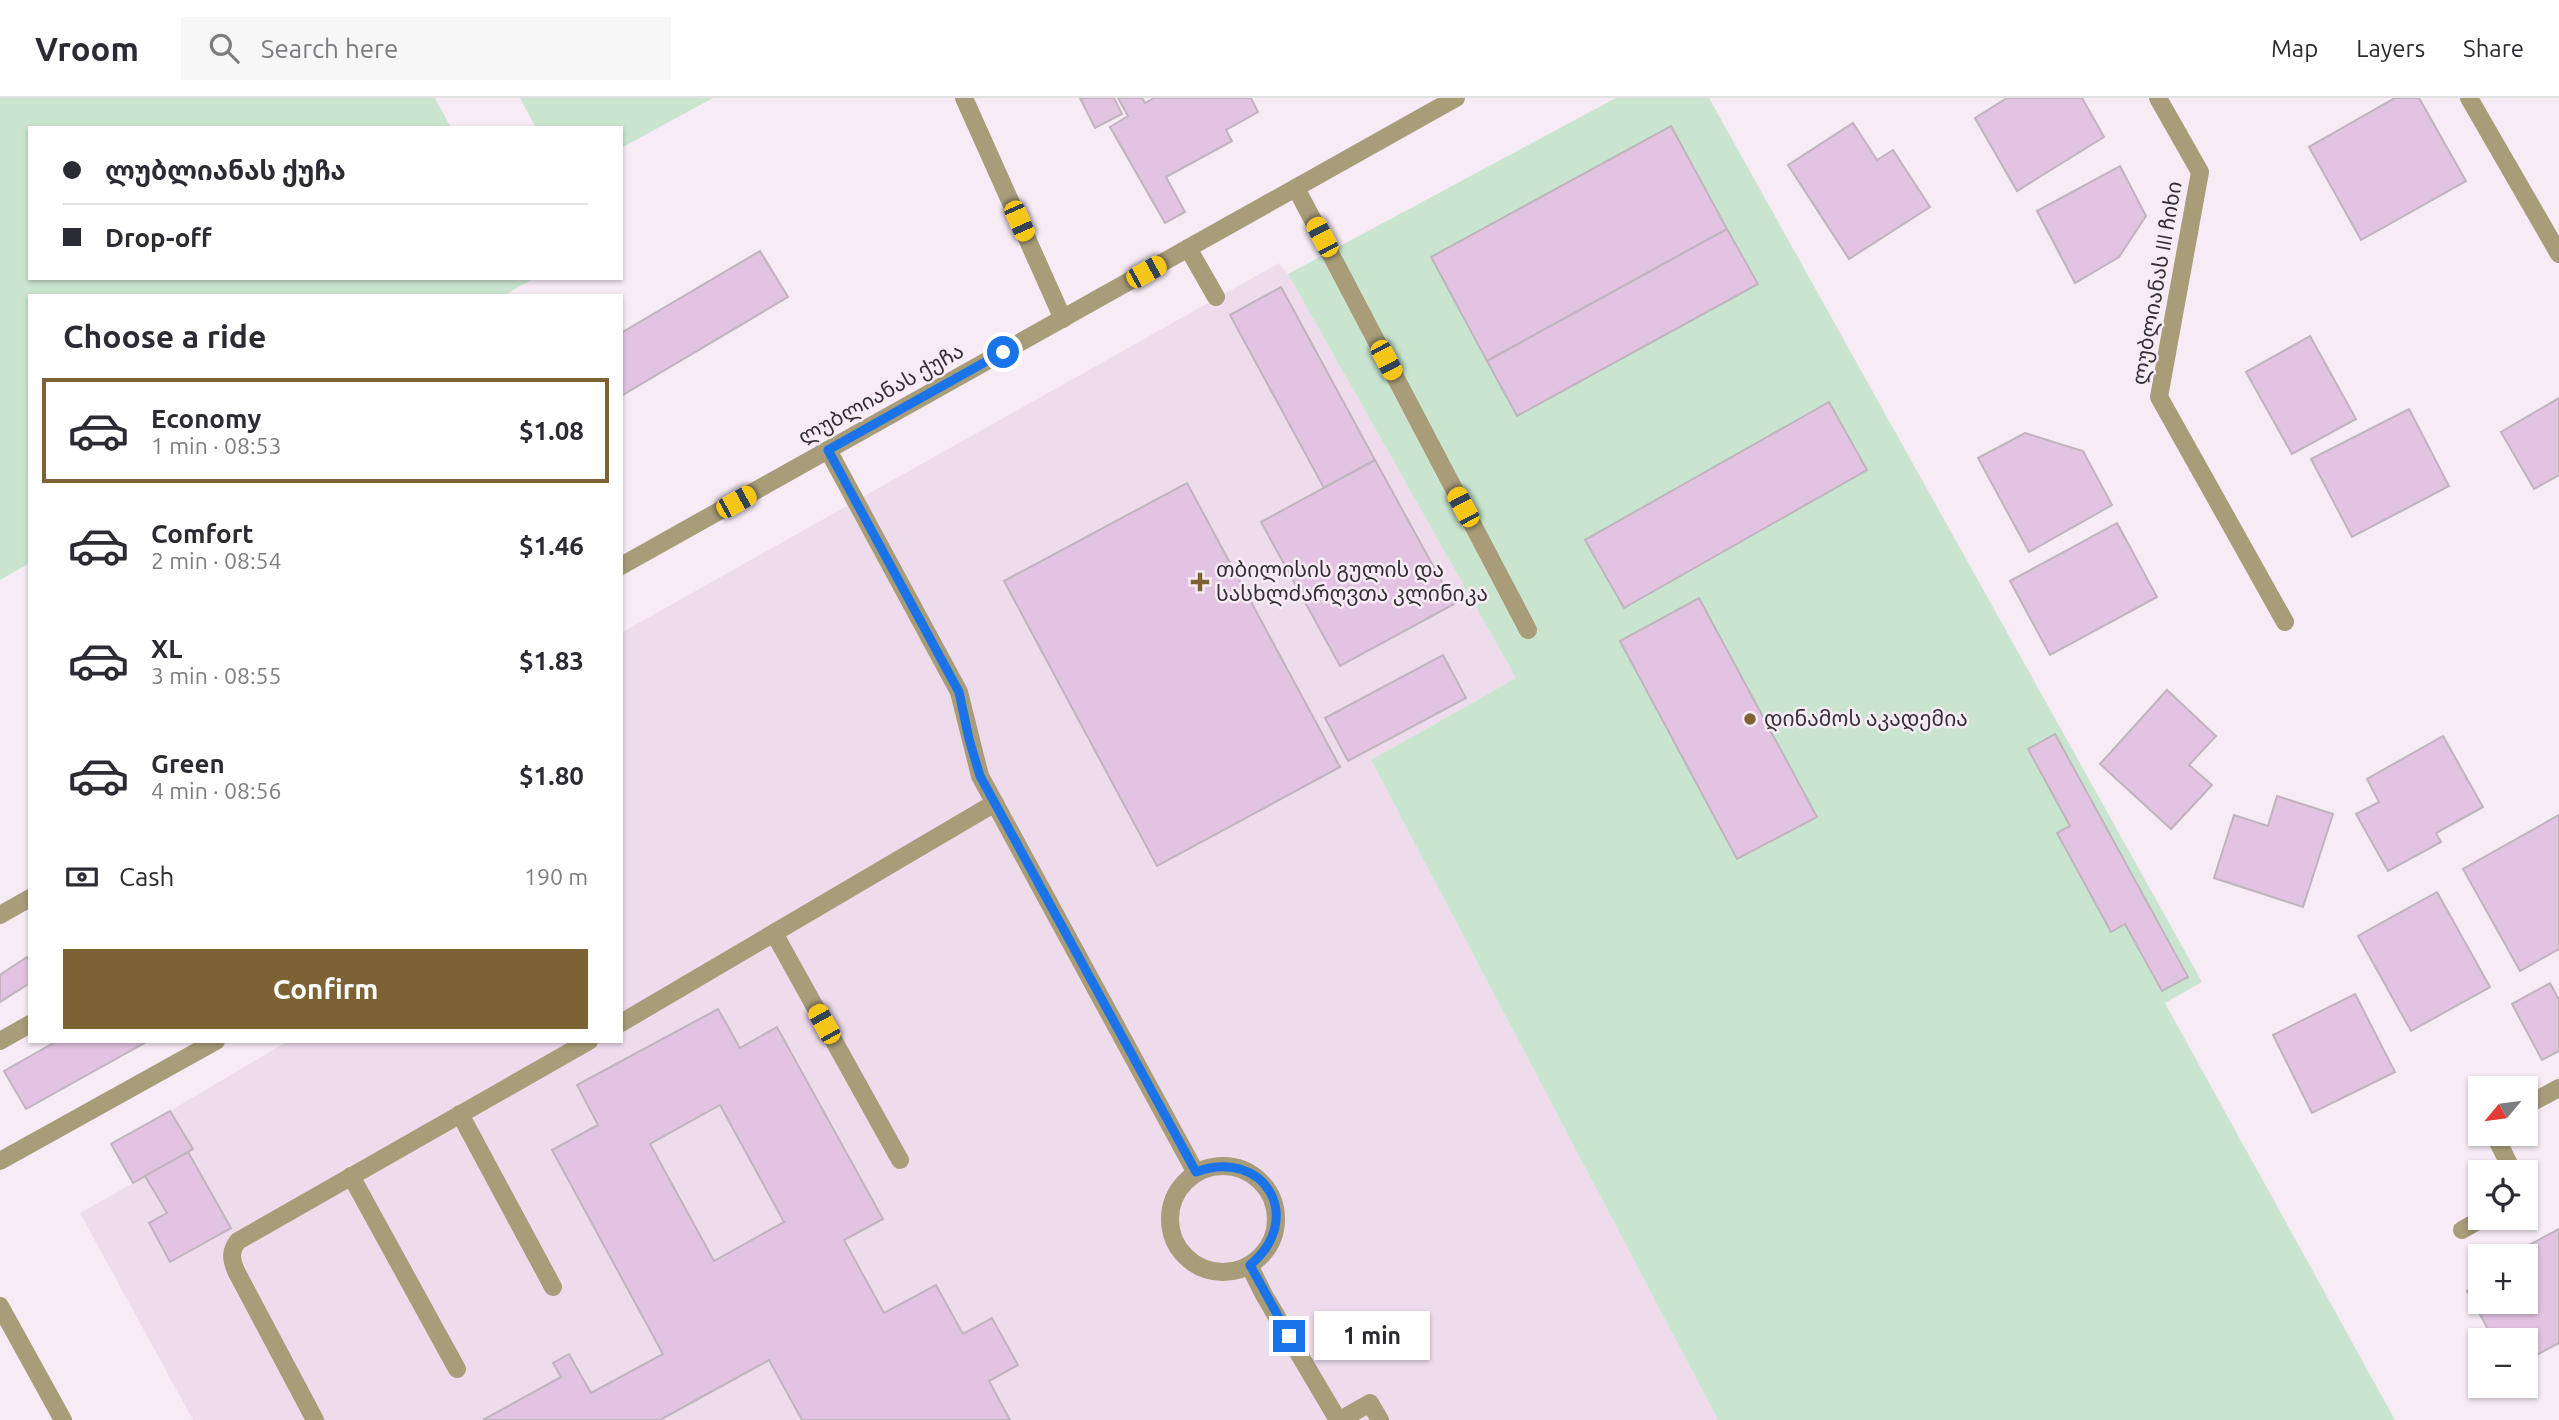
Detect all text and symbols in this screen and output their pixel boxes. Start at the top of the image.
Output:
search box [181,17,671,80]
icon: search [205,29,243,67]
text: Vroom [35,30,139,67]
text: Search here [261,34,398,63]
text: Map [2271,35,2318,62]
text: Layers [2356,35,2425,62]
text: Share [2463,35,2524,62]
text: ლუბლიანას ქუჩა [105,156,346,185]
street label: ლუბლიანას III ჩიხი [2126,179,2188,387]
car [1001,198,1038,244]
car [1303,214,1342,260]
text: Drop-off [105,223,212,252]
car [1123,253,1170,291]
text: Choose a ride [63,318,266,354]
route start [987,336,1019,368]
car [1367,337,1406,383]
street label: ლუბლიანას ქუჩა [794,338,968,450]
icon: car [67,399,130,462]
text: Economy [151,404,261,433]
text: $1.08 [519,416,584,445]
text: 1 min · 08:53 [151,433,282,458]
car [713,483,760,521]
car [1444,484,1483,530]
icon: car [67,514,130,577]
text: Comfort [151,519,254,548]
text: $1.46 [519,531,584,560]
text: 2 min · 08:54 [151,548,282,573]
place label: თბილისის გულის და სასხლძარღვთა კლინიკა [1216,557,1488,607]
marker: თბილისის გულის და სასხლძარღვთა კლინიკა [1190,572,1210,592]
icon: car [67,629,130,692]
text: XL [151,634,182,663]
text: $1.83 [519,646,584,675]
text: 3 min · 08:55 [151,663,282,688]
place label: დინამოს აკადემია [1764,706,1968,732]
marker: დინამოს აკადემია [1742,711,1758,727]
icon: car [67,744,130,807]
text: Green [151,749,225,778]
text: $1.80 [519,761,584,790]
text: 4 min · 08:56 [151,778,282,803]
icon: cash [63,858,101,896]
text: Cash [119,862,174,891]
text: 190 m [524,864,588,889]
button: Confirm [63,949,588,1029]
car [805,1001,844,1047]
north arrow [2468,1076,2538,1146]
map controls [2468,1076,2538,1398]
button: locate [2468,1160,2538,1230]
button: + [2468,1244,2538,1314]
callout: 1 min [1314,1312,1429,1360]
route end [1273,1320,1305,1352]
text: 1 min [1343,1323,1401,1348]
button: − [2468,1328,2538,1398]

